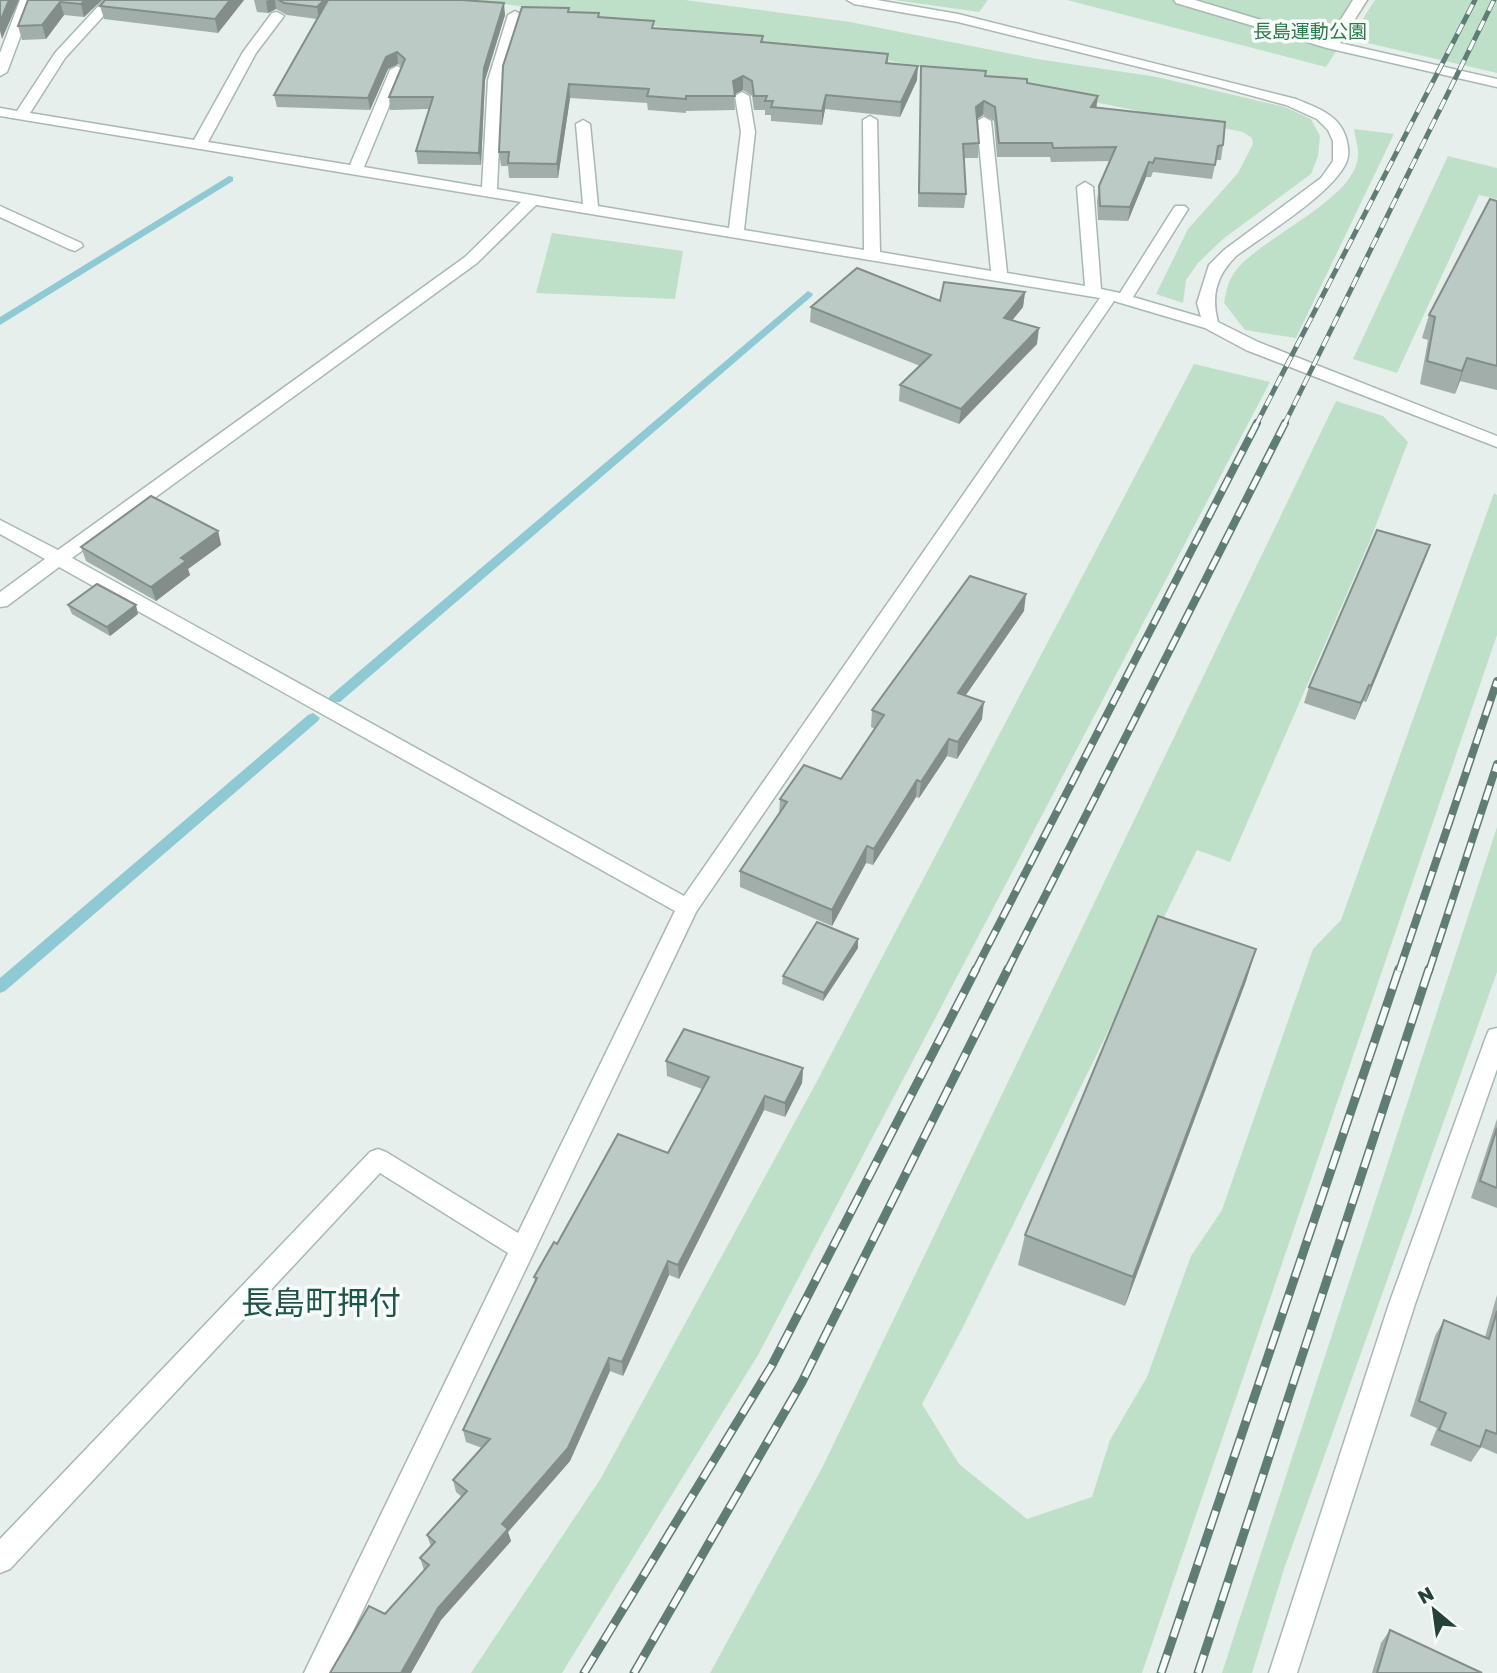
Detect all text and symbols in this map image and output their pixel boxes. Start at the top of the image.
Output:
park label: 長島運動公園 [1253,19,1367,42]
district label: 長島町押付 [241,1283,401,1321]
north arrow [1399,1575,1469,1645]
text: N [1414,1581,1437,1608]

